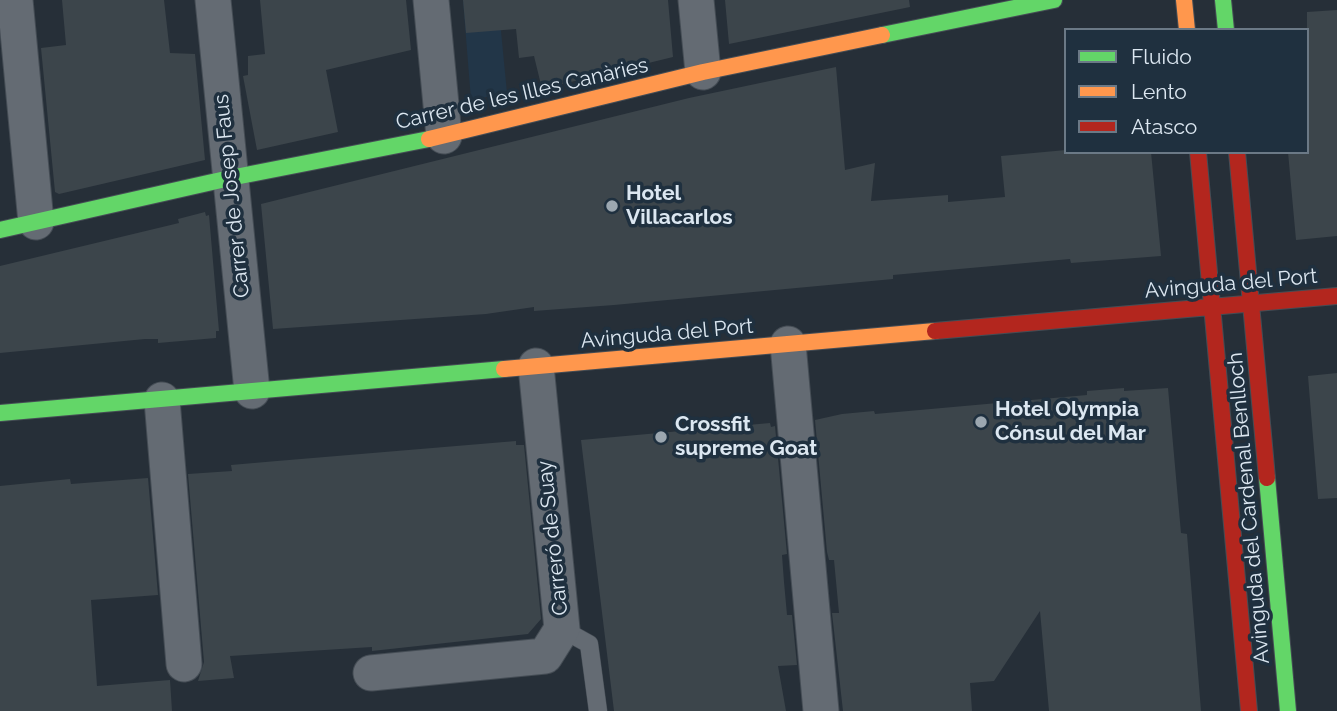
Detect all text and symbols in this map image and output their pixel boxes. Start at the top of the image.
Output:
legend [1064,28,1309,154]
text: Fluido [1131,44,1192,69]
street label: Carrer de les Illes Canàries [393,53,651,135]
text: Lento [1131,79,1187,104]
street label: Carrer de Josep Faus [209,93,255,299]
text: Atasco [1131,114,1197,139]
place label: Hotel Villacarlos [626,181,733,231]
marker: Hotel Villacarlos [604,198,620,214]
street label: Avinguda del Port [1144,264,1318,304]
street label: Avinguda del Port [580,314,754,354]
street label: Avinguda del Cardenal Benlloch [1223,351,1275,665]
place label: Hotel Olympia Cónsul del Mar [995,397,1146,447]
place label: Crossfit supreme Goat [675,412,817,462]
marker: Hotel Olympia Cónsul del Mar [973,414,989,430]
marker: Crossfit supreme Goat [653,429,669,445]
street label: Carreró de Suay [532,459,574,617]

